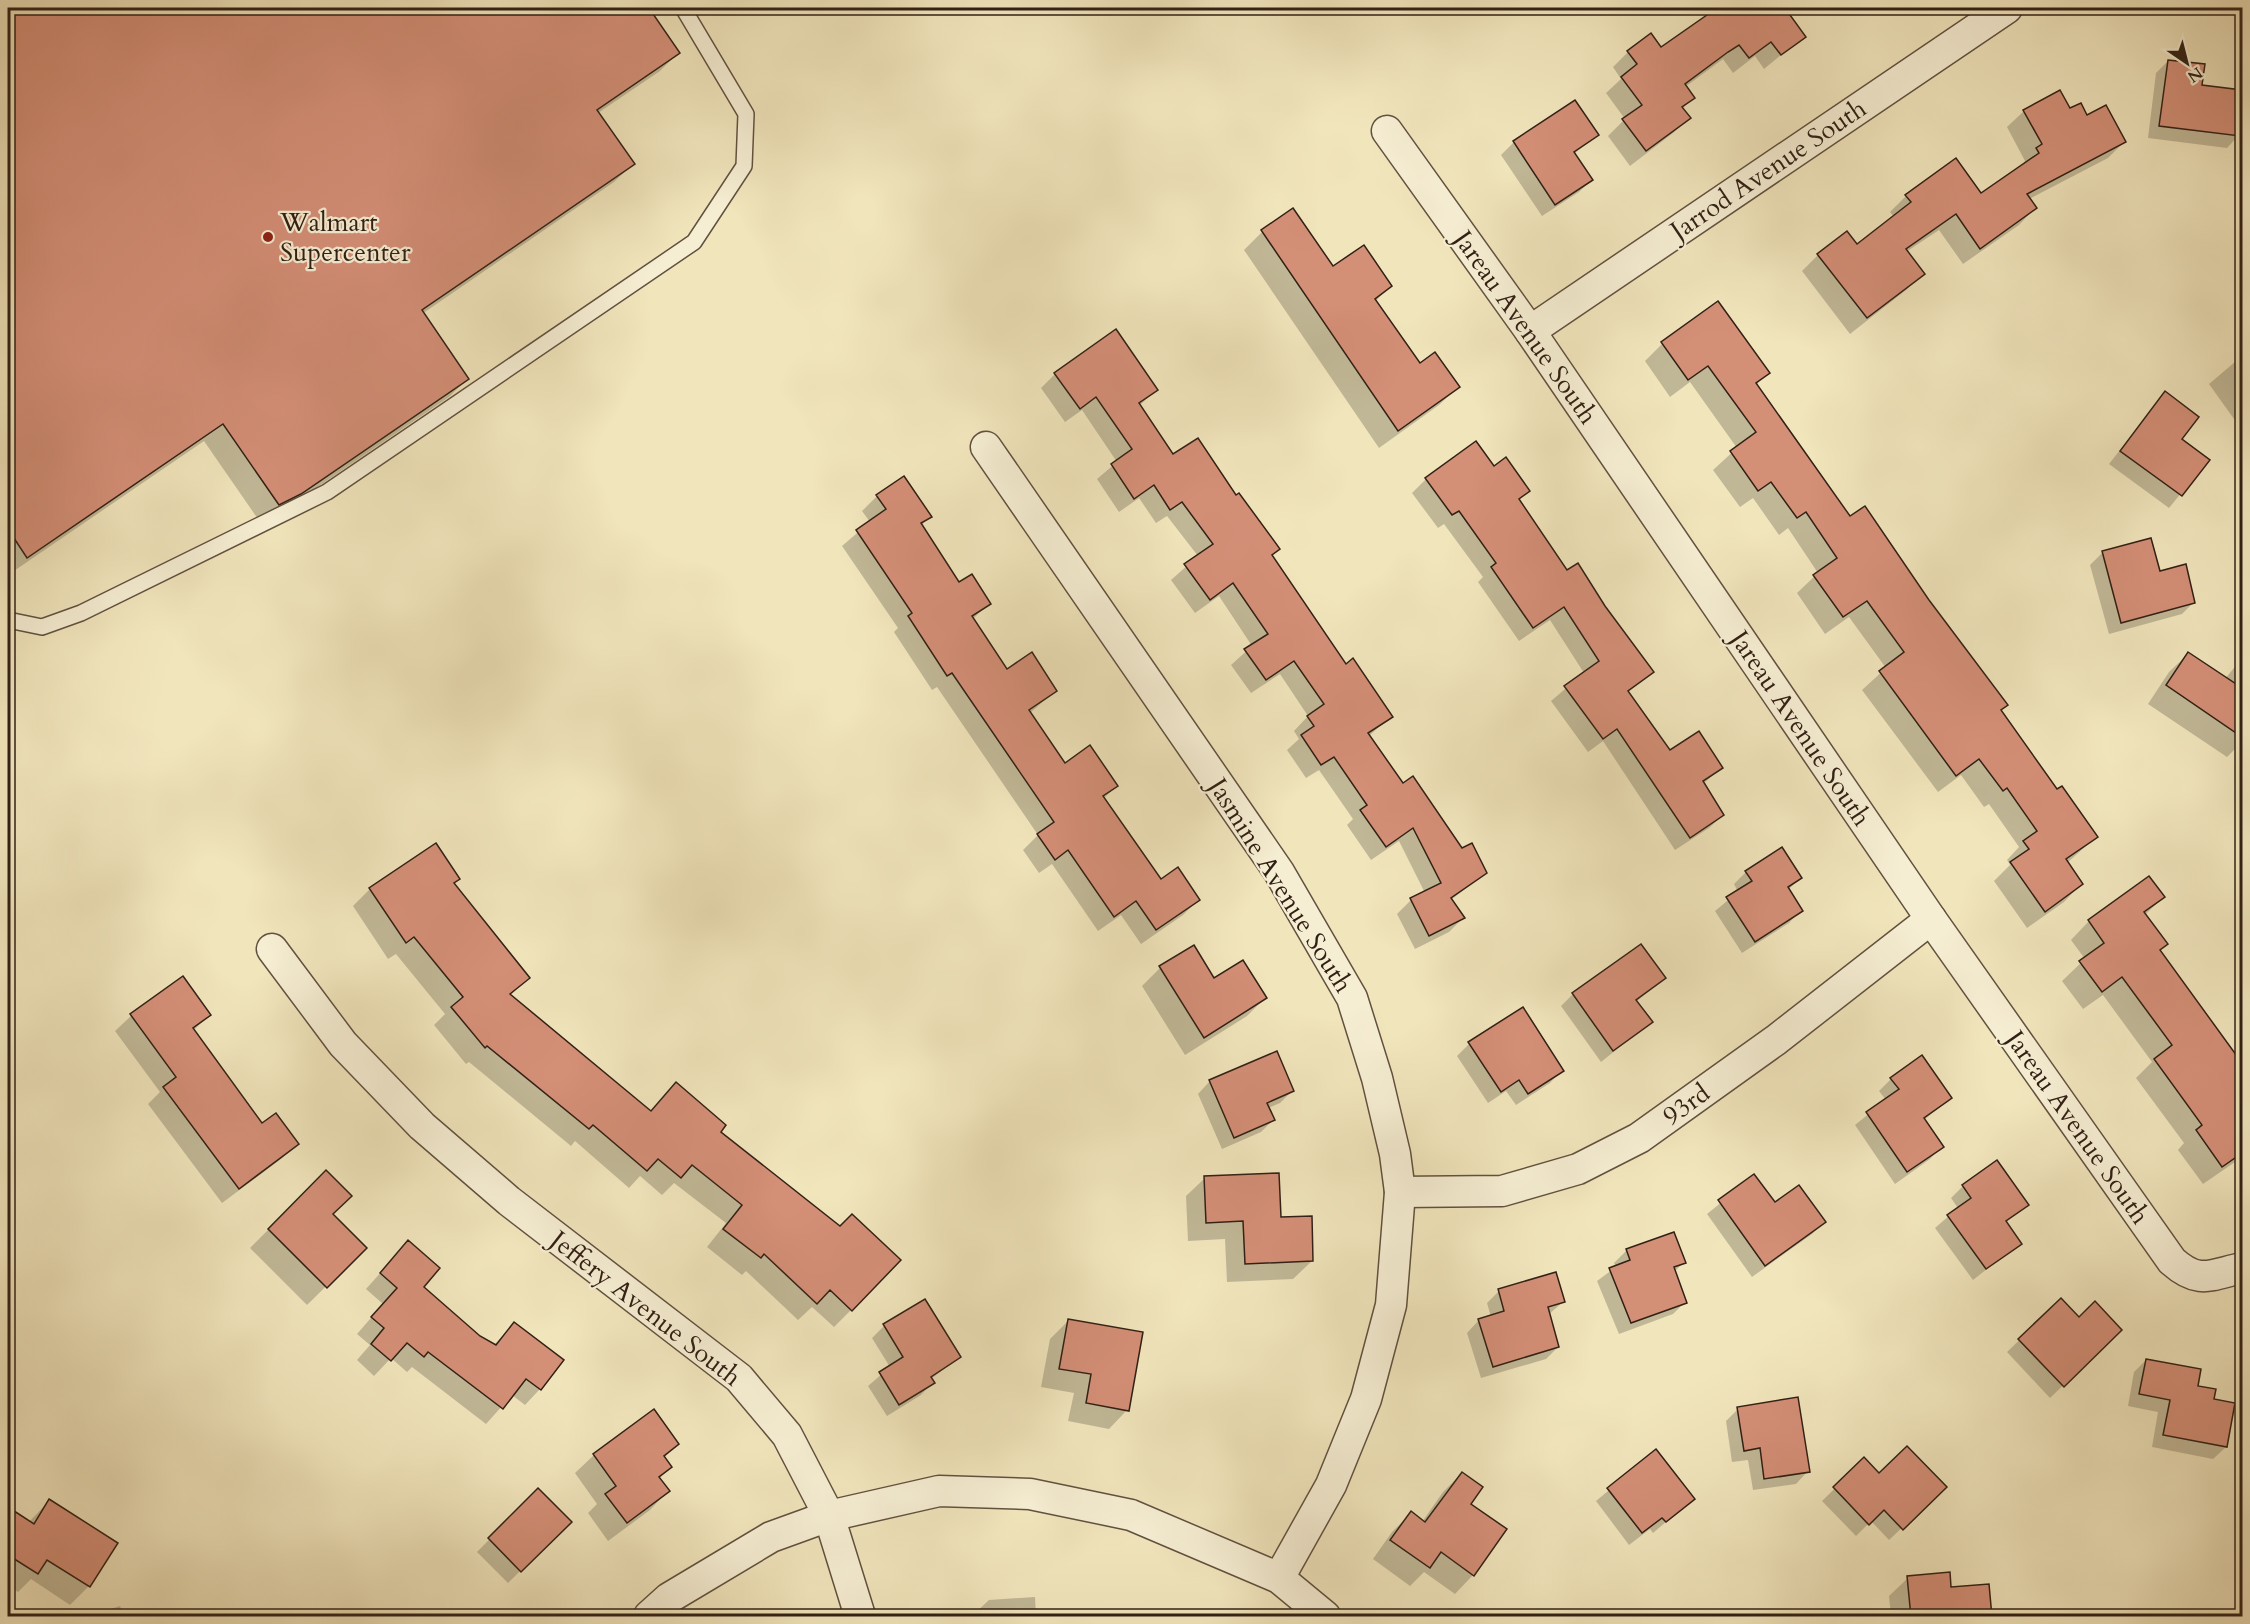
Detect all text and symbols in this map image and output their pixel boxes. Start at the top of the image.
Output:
north arrow [2157,33,2217,93]
text: N [2183,61,2207,88]
street label: Jarrod Avenue South [1660,91,1873,250]
place label: Walmart Supercenter [279,205,411,270]
street label: Jareau Avenue South [1443,220,1606,431]
marker: Walmart Supercenter [261,230,275,244]
street label: Jareau Avenue South [1720,620,1879,833]
street label: Jasmine Avenue South [1198,768,1361,999]
street label: Jareau Avenue South [1995,1020,2158,1231]
street label: 93rd [1656,1075,1717,1133]
street label: Jeffery Avenue South [540,1220,748,1394]

